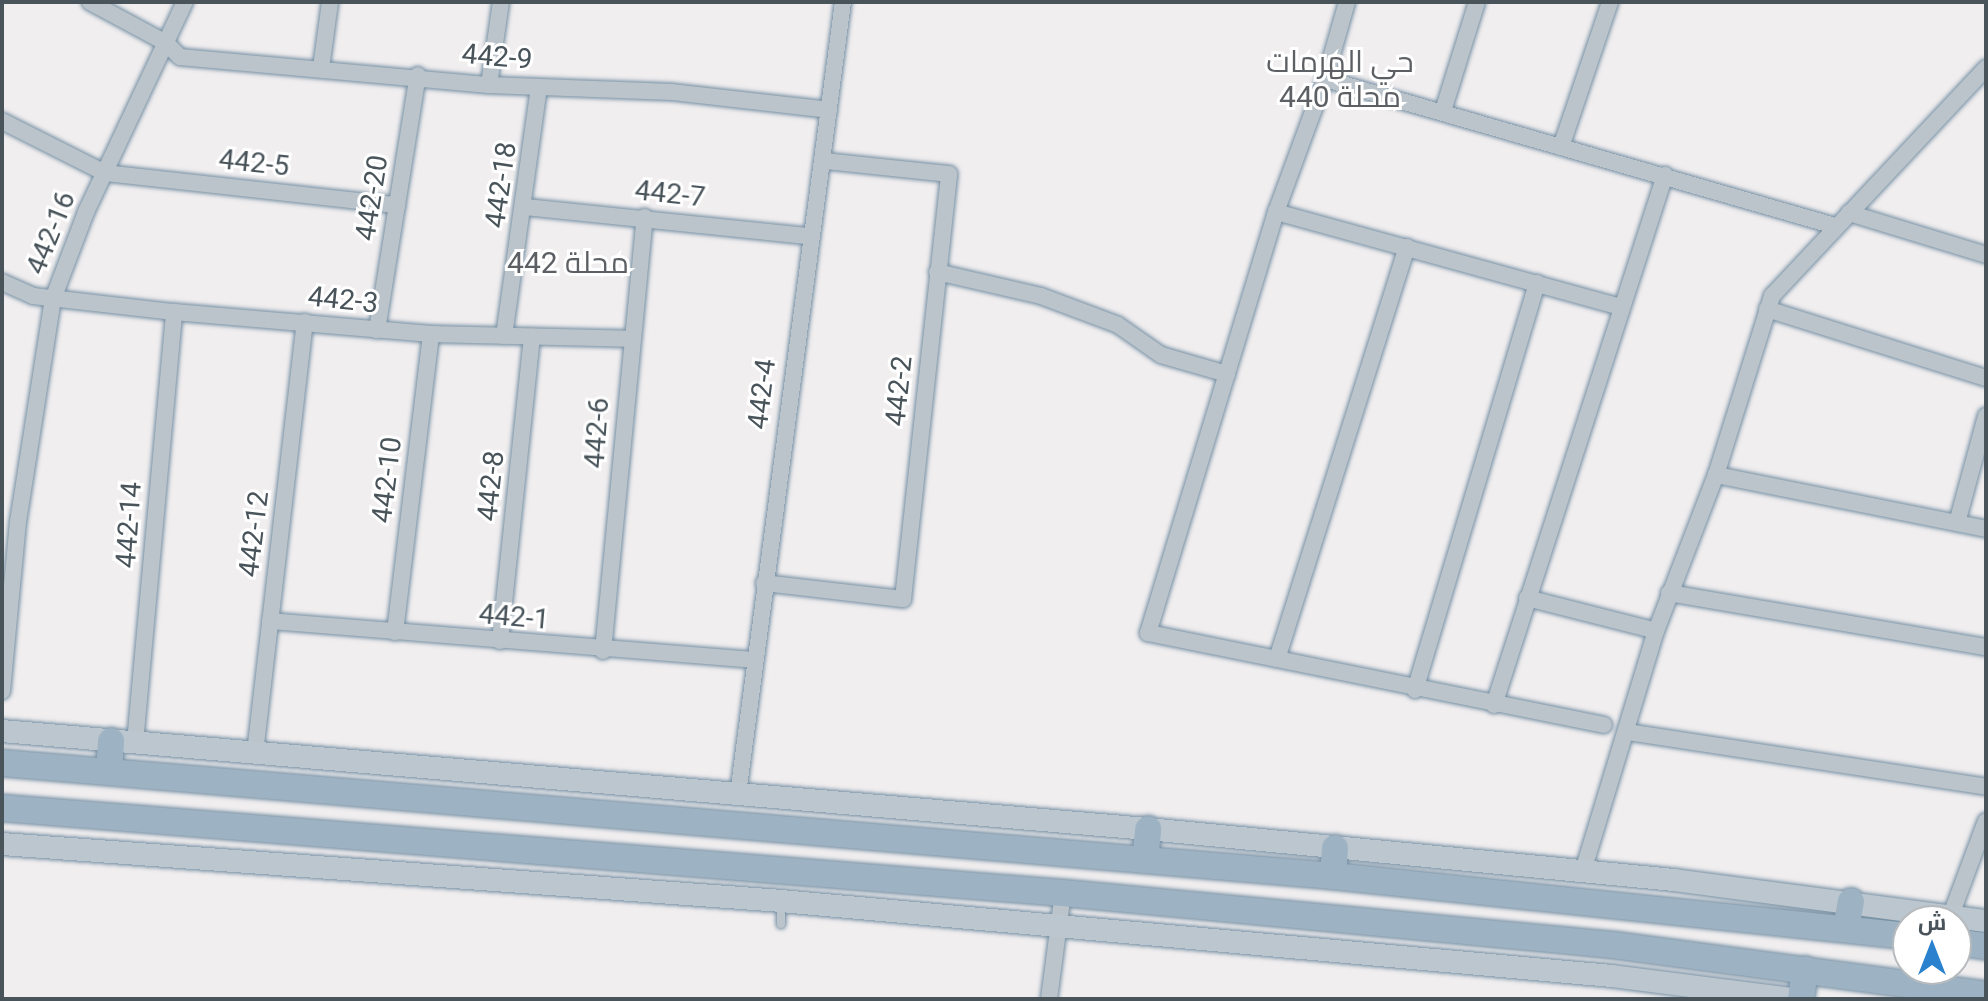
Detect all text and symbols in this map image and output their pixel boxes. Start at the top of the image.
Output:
street label: 442-9 [460,37,534,77]
district label: حي الهرمات محلة 440 [1266,44,1414,114]
street label: 442-18 [478,140,524,230]
street label: 442-5 [217,143,291,183]
street label: 442-20 [349,153,395,243]
street label: 442-7 [633,174,707,214]
street label: 442-16 [19,187,83,279]
district label: محلة 442 [507,245,629,281]
street label: 442-3 [306,280,380,320]
street label: 442-2 [879,354,919,428]
street label: 442-4 [741,357,783,431]
street label: 442-6 [578,397,616,469]
street label: 442-10 [365,435,409,525]
street label: 442-8 [471,449,511,523]
street label: 442-14 [109,481,149,569]
street label: 442-12 [232,489,276,579]
street label: 442-1 [477,597,551,637]
north arrow [1892,905,1972,985]
text: ش [1918,910,1946,935]

